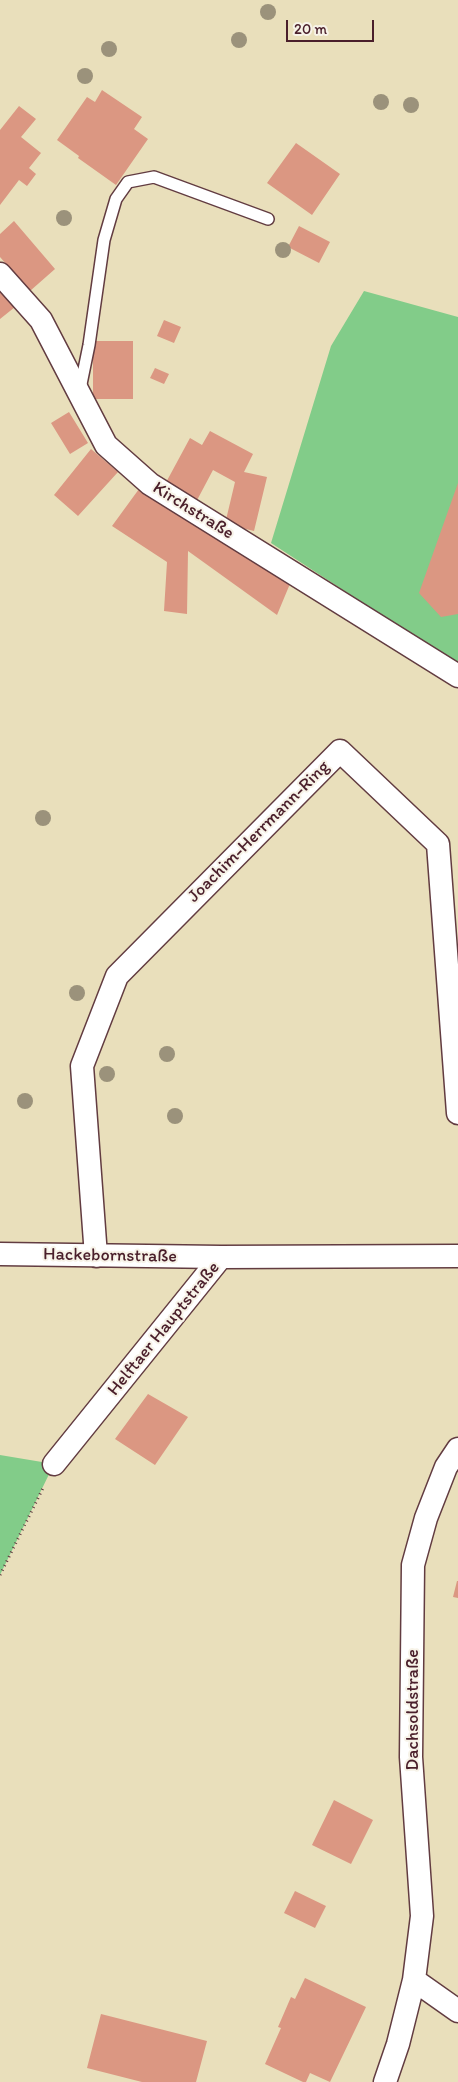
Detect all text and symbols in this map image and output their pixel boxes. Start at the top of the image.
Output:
scale bar [288,10,376,42]
text: 20 m [294,20,327,38]
street label: Kirchstraße [148,477,238,545]
street label: Joachim-Herrmann-Ring [183,756,335,908]
street label: Hackebornstraße [43,1244,177,1268]
street label: Helftaer Hauptstraße [103,1258,225,1400]
street label: Dachsoldstraße [402,1649,424,1771]

